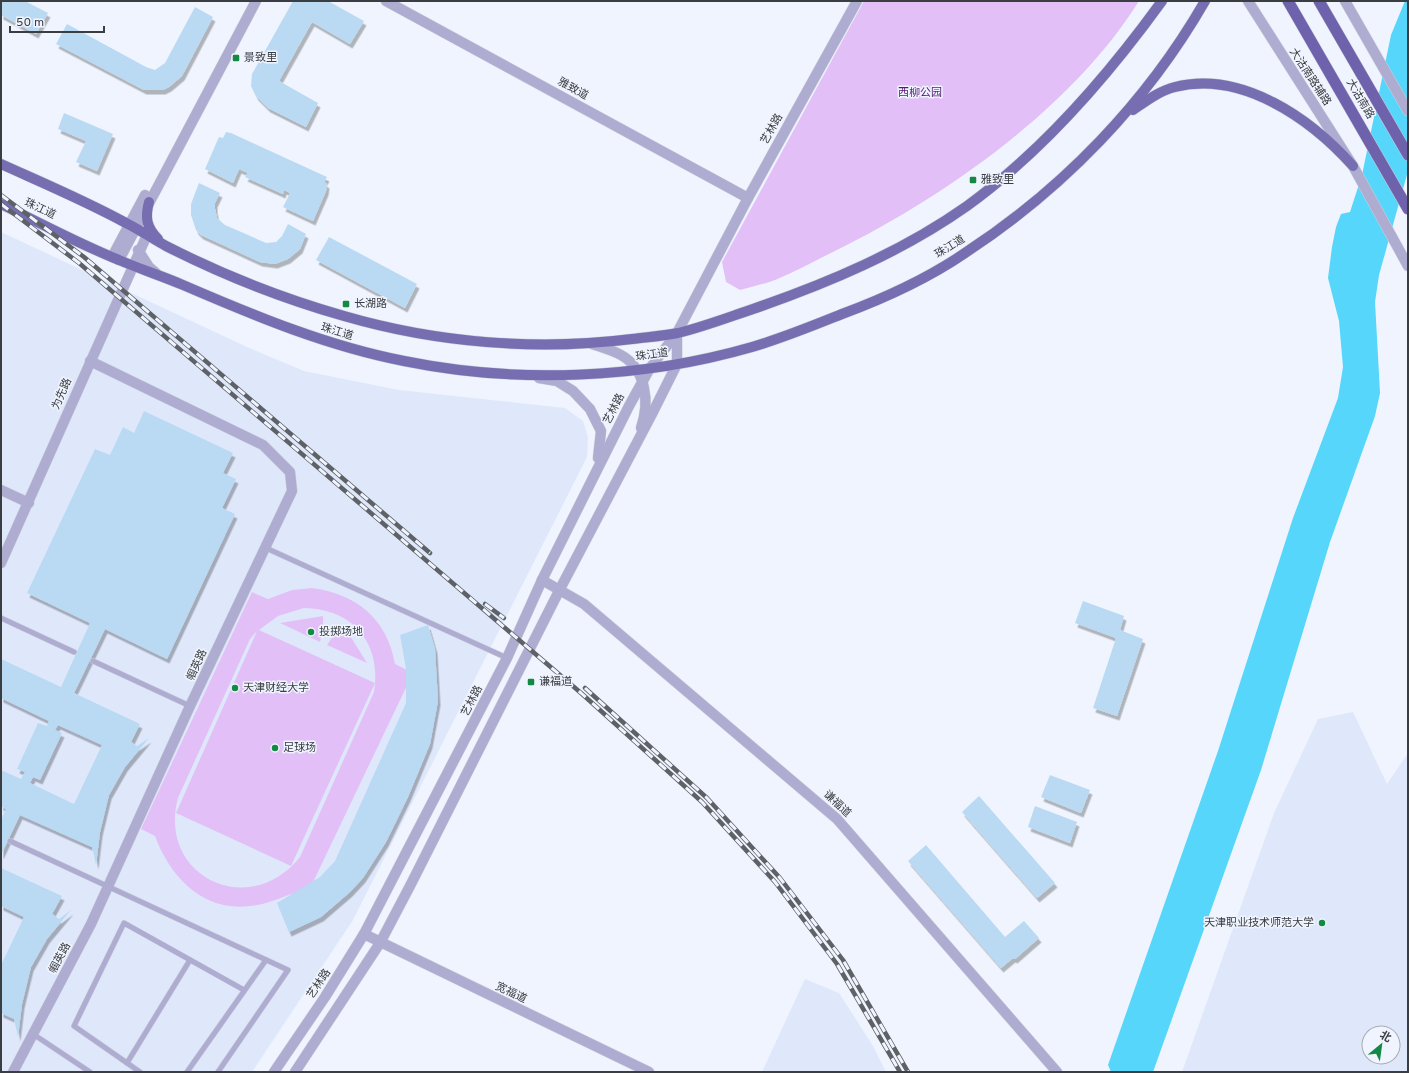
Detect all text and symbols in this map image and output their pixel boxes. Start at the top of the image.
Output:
scale bar [10,8,104,34]
text: 50 m [16,15,44,31]
street label: 大沽南路辅路 [1286,46,1334,108]
place label: 景致里 [244,51,277,65]
marker: 景致里 [231,53,241,63]
street label: 雅致道 [555,75,591,103]
street label: 大沽南路 [1343,76,1377,122]
park label: 西柳公园 [898,86,942,100]
street label: 艺林路 [758,111,786,147]
place label: 雅致里 [981,173,1014,187]
marker: 雅致里 [968,175,978,185]
street label: 珠江道 [22,196,58,222]
street label: 珠江道 [932,232,968,262]
place label: 长湖路 [354,297,387,311]
marker: 长湖路 [341,299,351,309]
street label: 珠江道 [319,320,355,344]
street label: 珠江道 [635,346,669,364]
street label: 为先路 [49,376,75,412]
street label: 艺林路 [600,391,628,427]
place label: 投掷场地 [319,625,363,639]
marker: 投掷场地 [306,627,316,637]
street label: 帼英路 [184,647,210,683]
place label: 谦福道 [539,675,572,689]
marker: 谦福道 [526,677,536,687]
place label: 天津财经大学 [243,681,309,695]
marker: 天津财经大学 [230,683,240,693]
street label: 艺林路 [458,683,486,719]
place label: 足球场 [283,741,316,755]
marker: 足球场 [270,743,280,753]
street label: 谦福道 [820,788,854,820]
place label: 天津职业技术师范大学 [1204,916,1314,930]
marker: 天津职业技术师范大学 [1317,918,1327,928]
street label: 帼英路 [46,940,74,976]
street label: 艺林路 [304,966,334,1002]
street label: 宽福道 [493,979,529,1007]
north arrow [1361,1025,1401,1065]
text: 北 [1377,1028,1394,1046]

